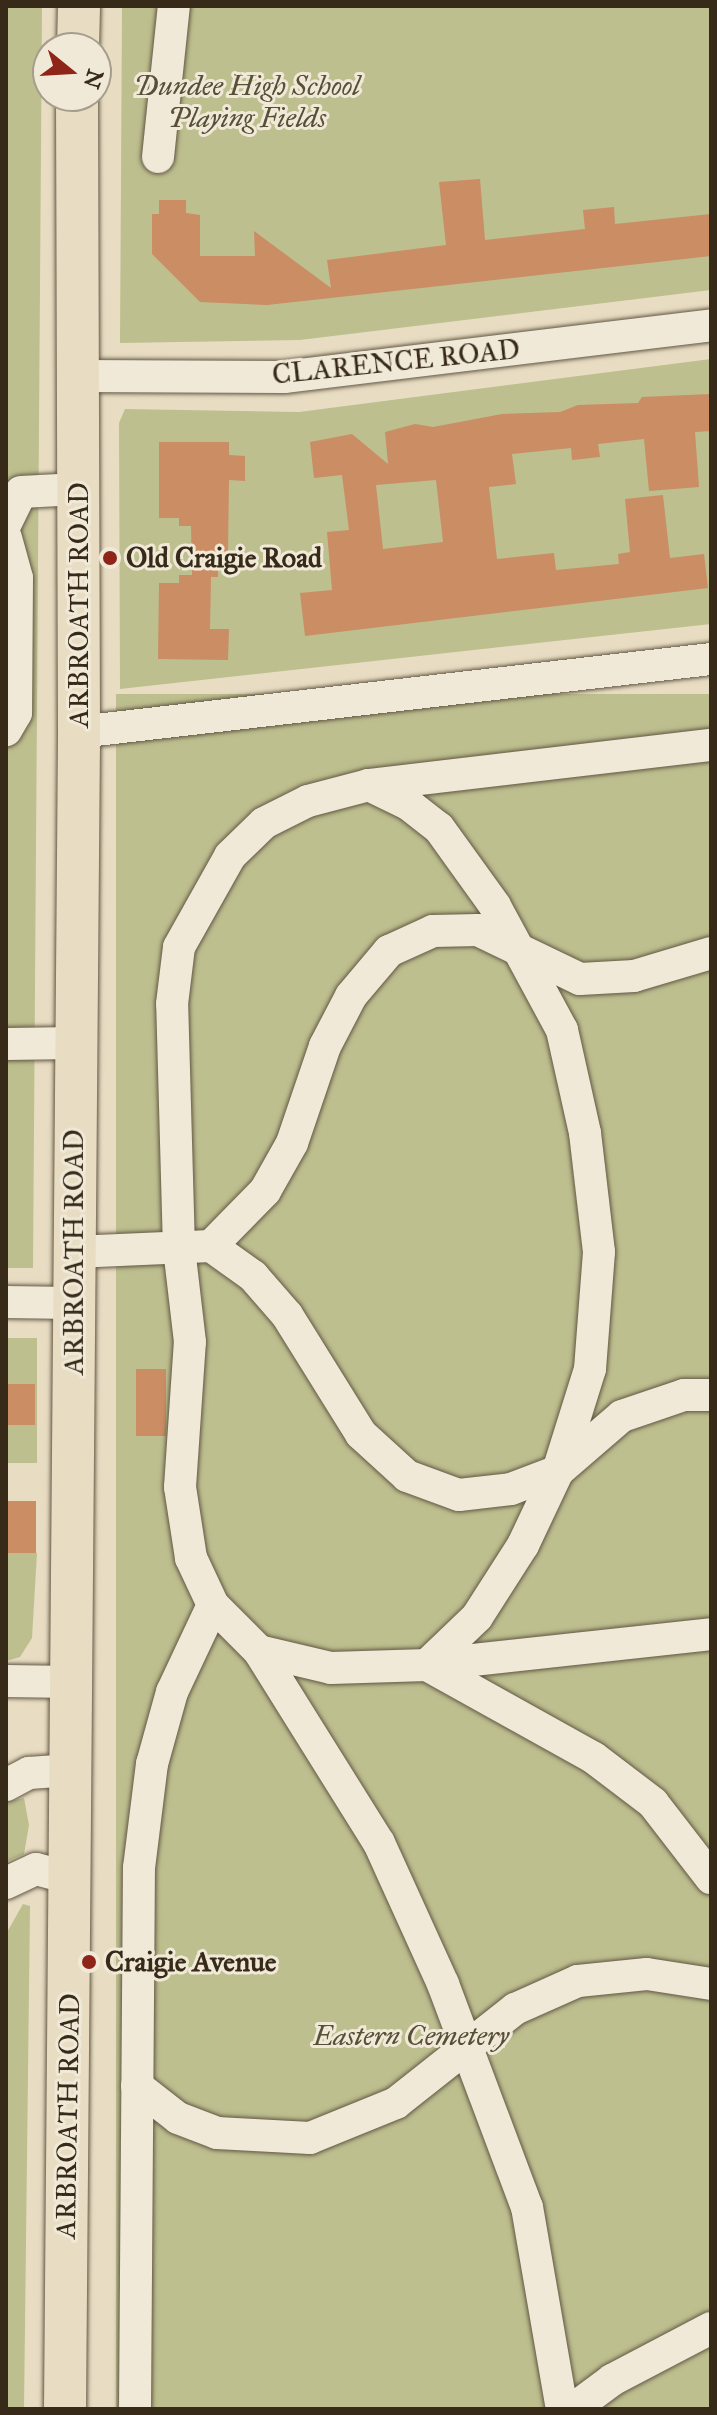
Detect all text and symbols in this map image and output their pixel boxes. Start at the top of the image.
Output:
north arrow [32,32,112,112]
text: N [78,66,109,92]
park label: Dundee High School Playing Fields [134,69,360,135]
street label: CLARENCE ROAD [270,332,522,392]
street label: ARBROATH ROAD [62,482,96,728]
place label: Old Craigie Road [126,541,322,575]
marker: Old Craigie Road [101,549,119,567]
street label: ARBROATH ROAD [57,1129,91,1375]
place label: Craigie Avenue [105,1945,276,1979]
marker: Craigie Avenue [80,1953,98,1971]
street label: ARBROATH ROAD [49,1993,87,2239]
park label: Eastern Cemetery [313,2019,509,2053]

